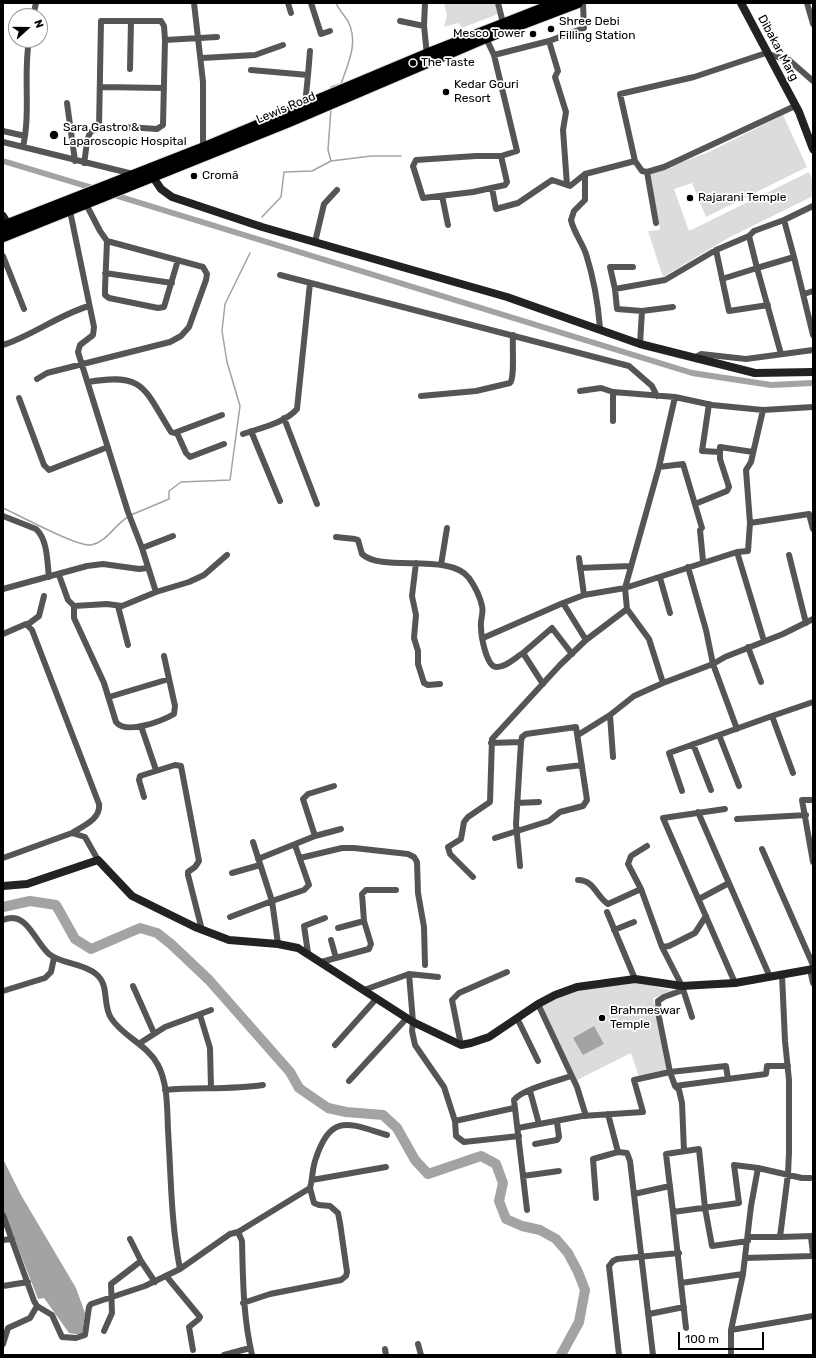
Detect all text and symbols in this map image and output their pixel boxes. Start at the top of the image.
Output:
north arrow [8,8,48,48]
street label: Dibakar Marg [755,12,801,84]
place label: Shree Debi Filling Station [559,15,636,43]
text: N [31,18,46,30]
marker: Shree Debi Filling Station [546,24,556,34]
place label: Mesco Tower [453,27,525,41]
marker: Mesco Tower [528,29,538,39]
place label: The Taste [421,56,475,70]
marker: The Taste [408,58,418,68]
place label: Kedar Gouri Resort [454,78,519,106]
marker: Kedar Gouri Resort [441,87,451,97]
street label: Lewis Road [254,89,318,127]
place label: Sara Gastro & Laparoscopic Hospital [63,121,187,149]
marker: Sara Gastro & Laparoscopic Hospital [48,129,60,141]
place label: Cromā [202,169,239,183]
marker: Cromā [189,171,199,181]
place label: Rajarani Temple [698,191,786,205]
marker: Rajarani Temple [685,193,695,203]
place label: Brahmeswar Temple [610,1004,680,1032]
marker: Brahmeswar Temple [597,1013,607,1023]
scale bar [680,1324,766,1350]
text: 100 m [685,1332,719,1346]

